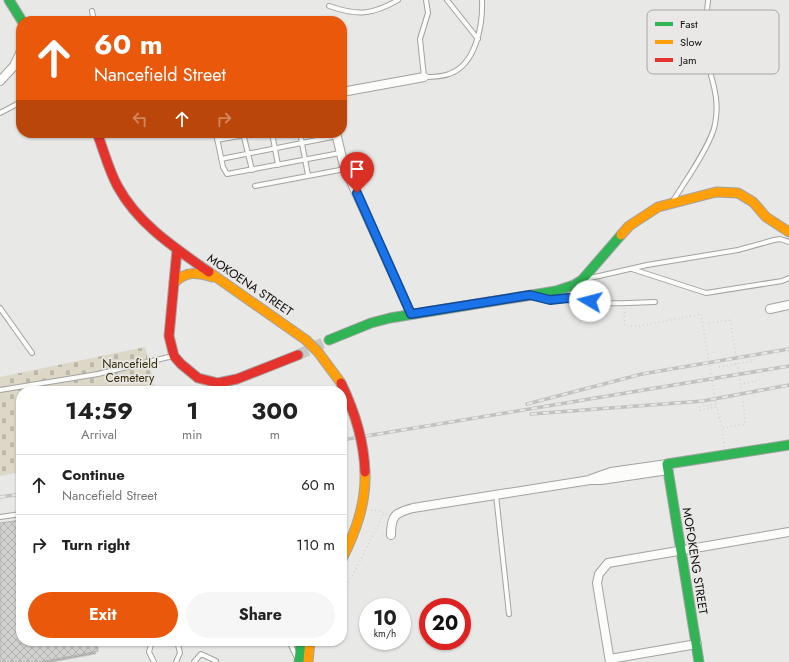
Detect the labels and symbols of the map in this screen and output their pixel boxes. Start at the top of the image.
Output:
legend [647,10,779,74]
text: Fast [680,16,698,32]
text: Slow [680,34,702,50]
text: Jam [678,52,697,68]
pin [340,152,374,193]
street label: MOKOENA STREET [204,250,297,321]
position arrow [569,280,611,322]
park label: Nancefield Cemetery [102,355,158,387]
street label: MOFOKENG STREET [678,506,712,616]
speed limit sign: 20 [419,598,471,650]

